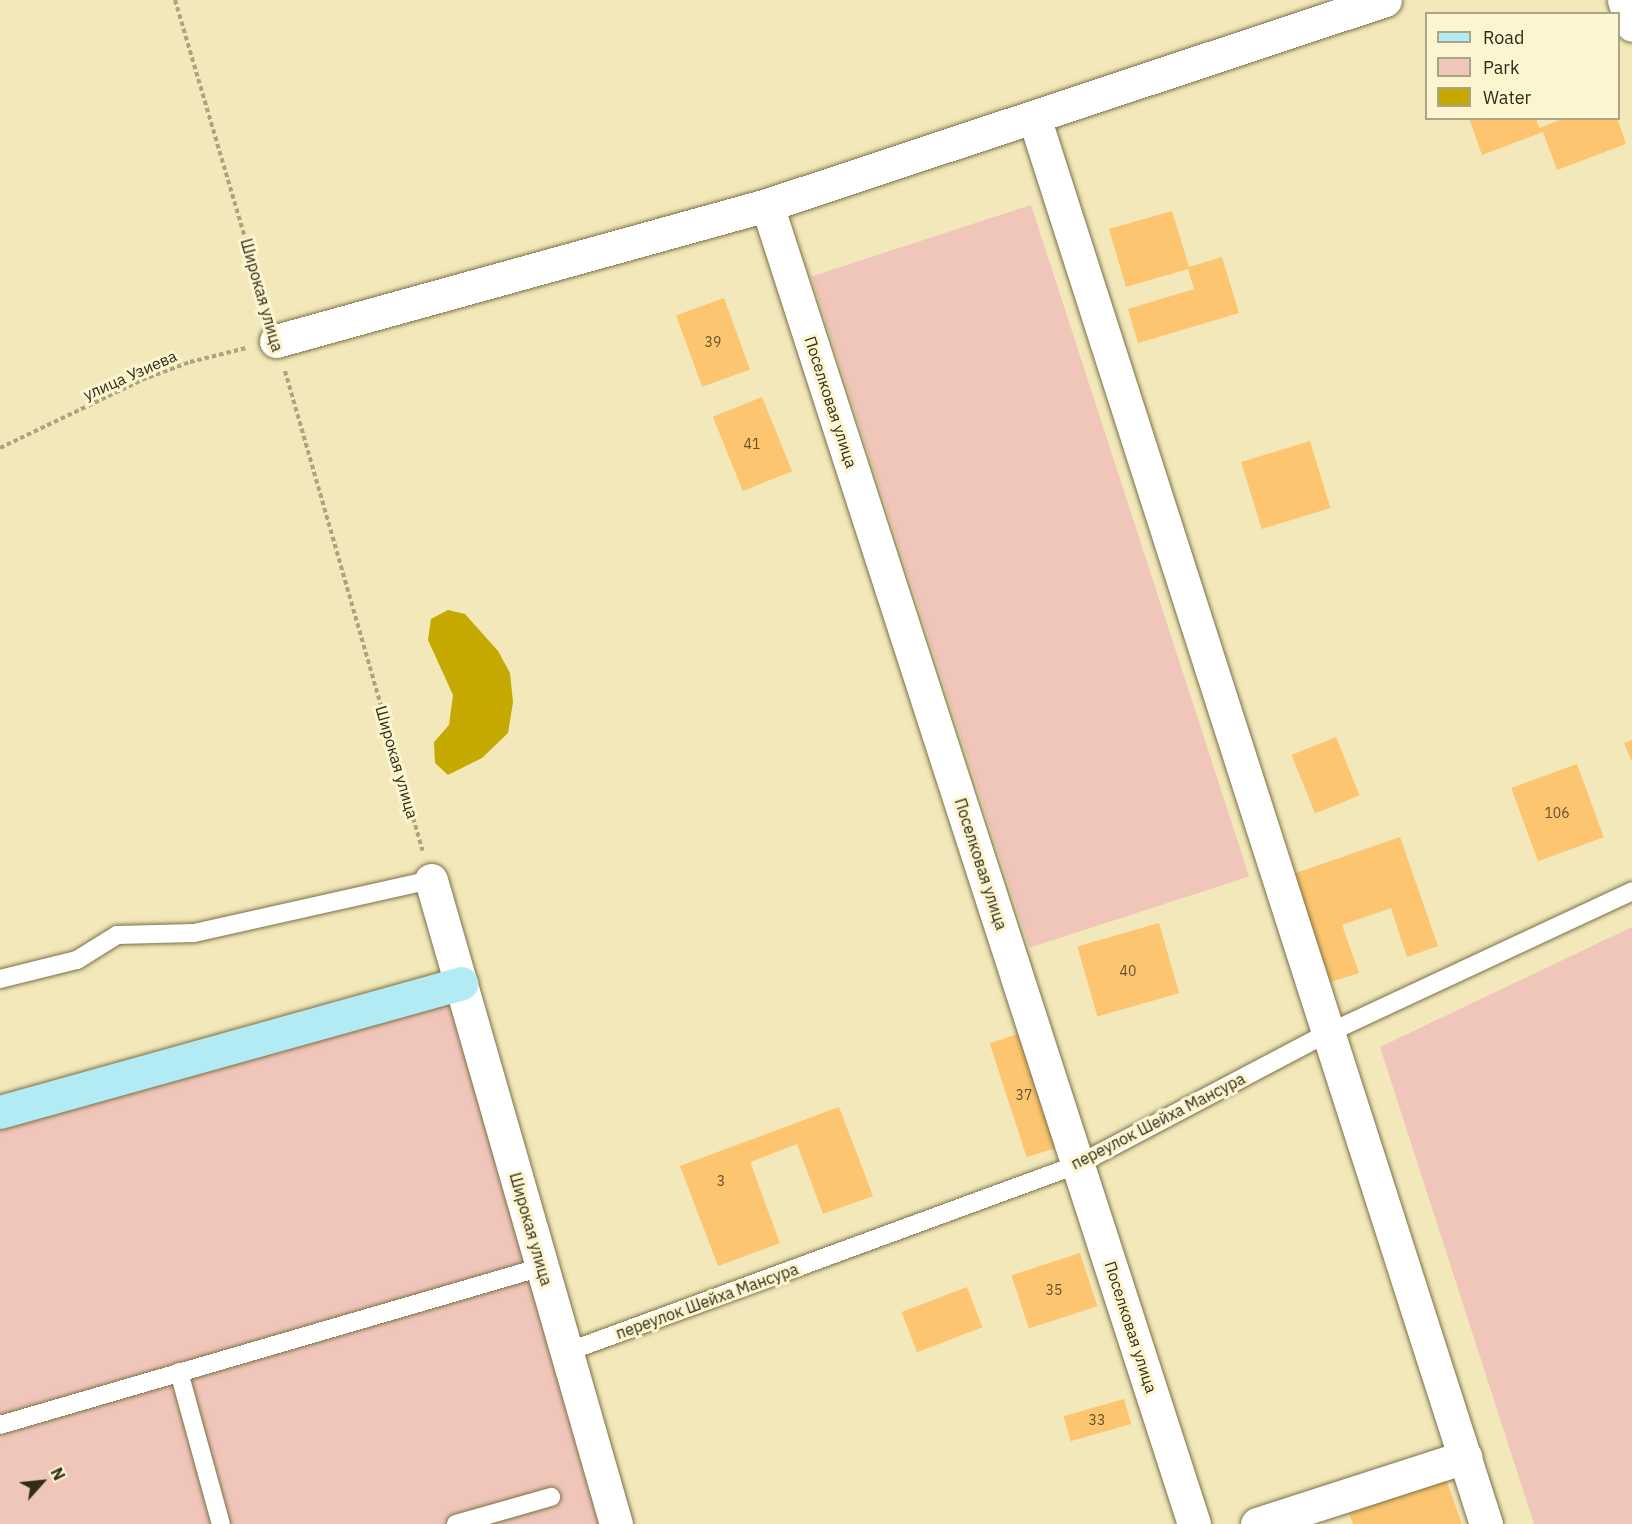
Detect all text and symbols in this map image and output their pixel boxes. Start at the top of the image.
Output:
legend [1425,12,1620,120]
text: Road [1483,26,1524,49]
text: Park [1483,56,1519,79]
text: Water [1483,86,1531,109]
street label: Широкая улица [237,236,287,354]
house number: 39 [705,334,721,350]
street label: Поселковая улица [801,334,861,470]
street label: улица Узиева [80,346,180,404]
house number: 41 [744,436,760,452]
street label: Широкая улица [372,703,422,821]
street label: Поселковая улица [951,796,1011,932]
house number: 106 [1544,805,1570,821]
house number: 40 [1120,963,1136,979]
street label: переулок Шейха Мансура [1068,1069,1248,1173]
house number: 37 [1016,1087,1032,1103]
street label: Широкая улица [506,1170,556,1288]
house number: 3 [717,1173,725,1189]
street label: переулок Шейха Мансура [613,1259,801,1343]
street label: Поселковая улица [1101,1259,1161,1395]
house number: 35 [1046,1282,1062,1298]
house number: 33 [1089,1412,1105,1428]
north arrow [12,1452,72,1512]
text: N [46,1464,70,1484]

